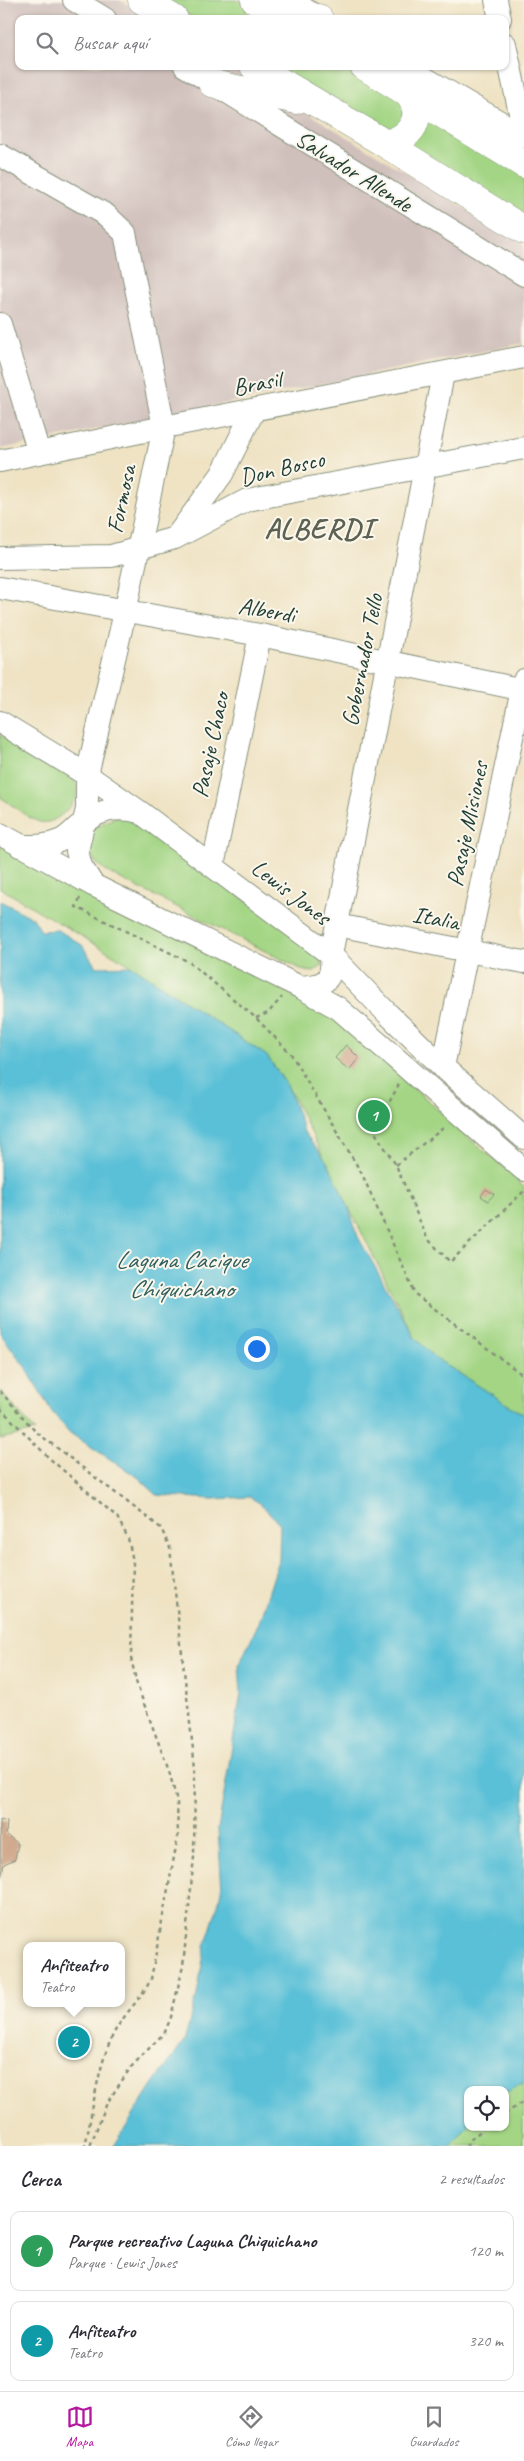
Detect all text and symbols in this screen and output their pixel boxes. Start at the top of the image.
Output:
search box [15,15,509,70]
icon: search [33,29,61,57]
text: Buscar aquí [73,31,147,55]
street label: Salvador Allende [290,123,420,220]
street label: Brasil [230,363,287,402]
street label: Don Bosco [237,443,329,492]
street label: Formosa [99,460,143,536]
district label: ALBERDI [264,510,379,547]
street label: Alberdi [236,590,300,630]
street label: Gobernador Tello [334,590,390,729]
street label: Pasaje Chaco [184,687,236,800]
street label: Pasaje Misiones [439,757,495,889]
street label: Lewis Jones [245,852,339,933]
street label: Italia [410,899,464,938]
pin: 1 [358,1097,390,1135]
water label: Laguna Cacique Chiquichano [116,1244,250,1305]
your location [244,1336,270,1362]
popup [23,1942,125,2007]
text: Anfiteatro [40,1953,108,1977]
text: Teatro [40,1977,75,1997]
pin: 2 [58,2023,90,2061]
map controls [464,2086,509,2131]
button: locate [464,2086,509,2131]
text: Cerca [20,2166,61,2192]
text: 2 resultados [439,2169,504,2189]
text: Parque recreativo Laguna Chiquichano [68,2229,316,2253]
text: 1 [33,2241,41,2261]
text: 120 m [469,2241,503,2261]
text: Parque · Lewis Jones [68,2253,176,2273]
text: Anfiteatro [68,2319,135,2343]
text: 2 [33,2331,41,2351]
text: 320 m [469,2331,503,2351]
text: Teatro [68,2343,102,2363]
tab: Mapa [66,2403,94,2450]
tab: Cómo llegar [225,2403,278,2450]
tab: Guardados [409,2403,458,2450]

